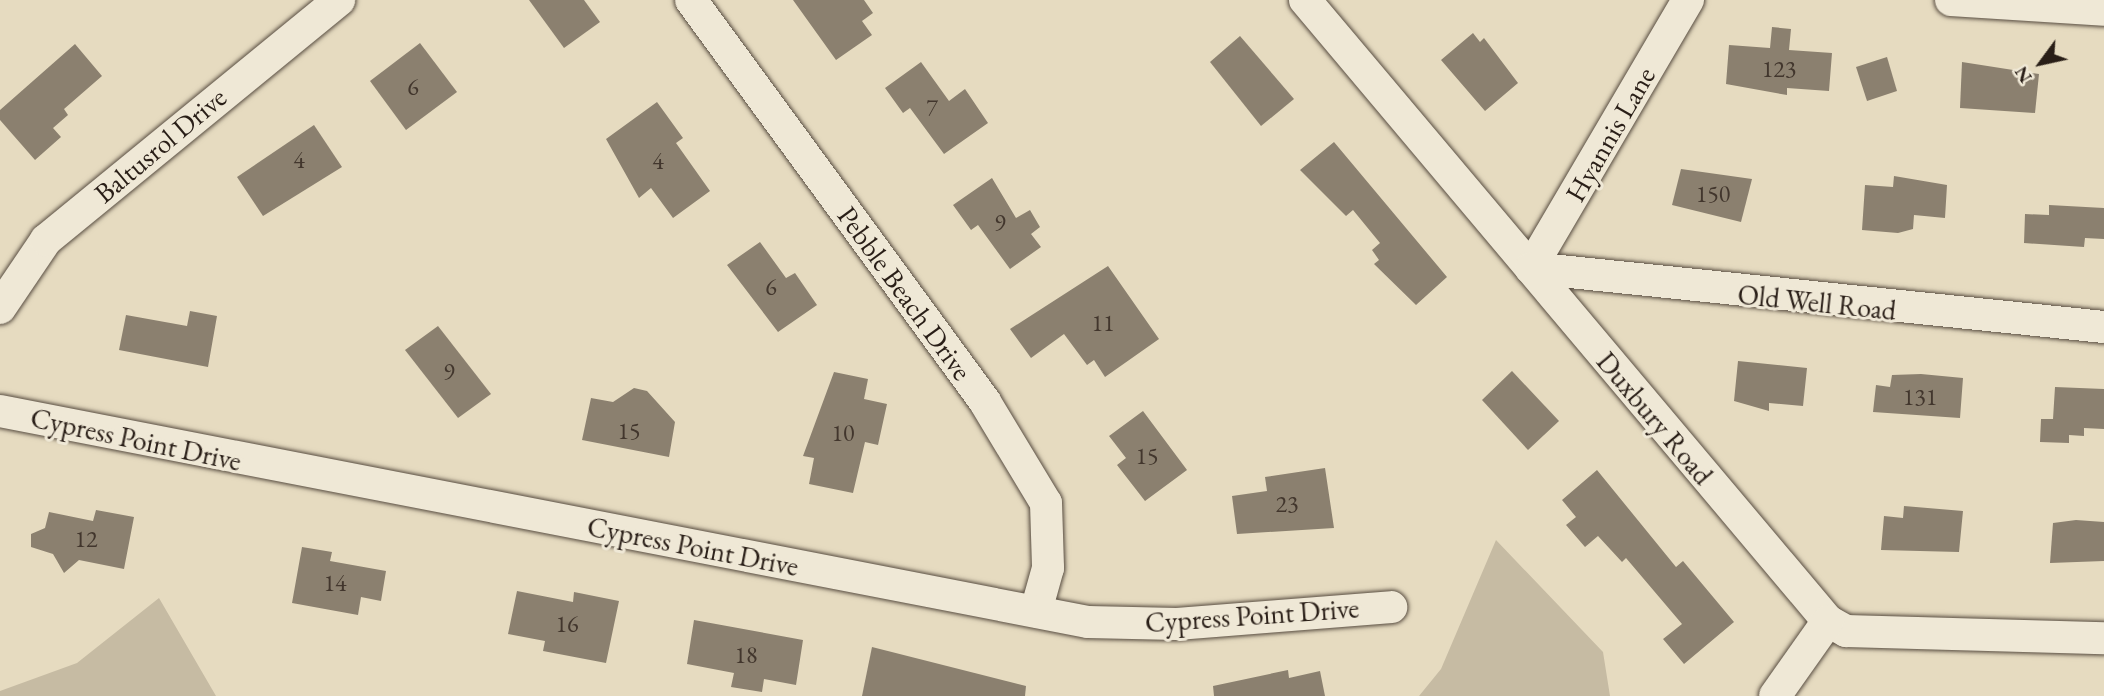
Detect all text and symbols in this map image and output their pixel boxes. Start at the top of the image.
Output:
north arrow [2006,28,2076,98]
house number: 123 [1762,55,1796,83]
street label: Hyannis Lane [1558,61,1662,207]
text: N [2008,61,2038,88]
house number: 6 [407,73,419,101]
street label: Baltusrol Drive [87,80,233,210]
house number: 7 [926,94,938,122]
house number: 4 [293,146,305,174]
house number: 4 [652,147,664,175]
house number: 150 [1696,180,1730,208]
street label: Pebble Beach Drive [831,200,979,386]
house number: 9 [994,209,1006,237]
house number: 6 [765,273,777,301]
street label: Old Well Road [1736,277,1898,327]
house number: 11 [1091,309,1115,337]
street label: Duxbury Road [1590,345,1720,491]
house number: 9 [443,358,455,386]
house number: 131 [1903,383,1937,411]
street label: Cypress Point Drive [28,400,244,478]
house number: 15 [617,417,641,445]
house number: 10 [831,419,855,447]
house number: 15 [1135,442,1159,470]
house number: 23 [1275,490,1299,518]
street label: Cypress Point Drive [585,509,801,583]
house number: 12 [74,525,98,553]
house number: 14 [323,569,347,597]
street label: Cypress Point Drive [1144,591,1360,639]
house number: 16 [555,610,579,638]
house number: 18 [734,641,758,669]

